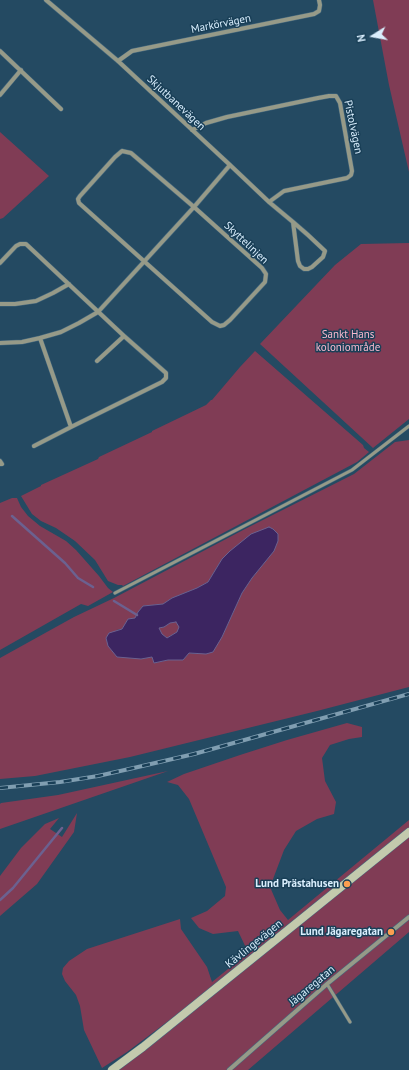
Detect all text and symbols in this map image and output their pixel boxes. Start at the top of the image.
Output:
street label: Markörvägen [190,12,252,36]
north arrow [353,16,393,56]
text: N [354,33,369,43]
street label: Skjutbanevägen [144,73,208,133]
street label: Pistolvägen [341,99,365,155]
street label: Skyttelinjen [221,219,271,267]
park label: Sankt Hans koloniområde [316,328,380,354]
place label: Lund Prästahusen [255,877,339,891]
marker: Lund Prästahusen [342,879,352,889]
street label: Kävlingevägen [223,917,285,971]
place label: Lund Jägaregatan [300,925,383,939]
marker: Lund Jägaregatan [386,927,396,937]
street label: Jägaregatan [286,963,338,1009]

